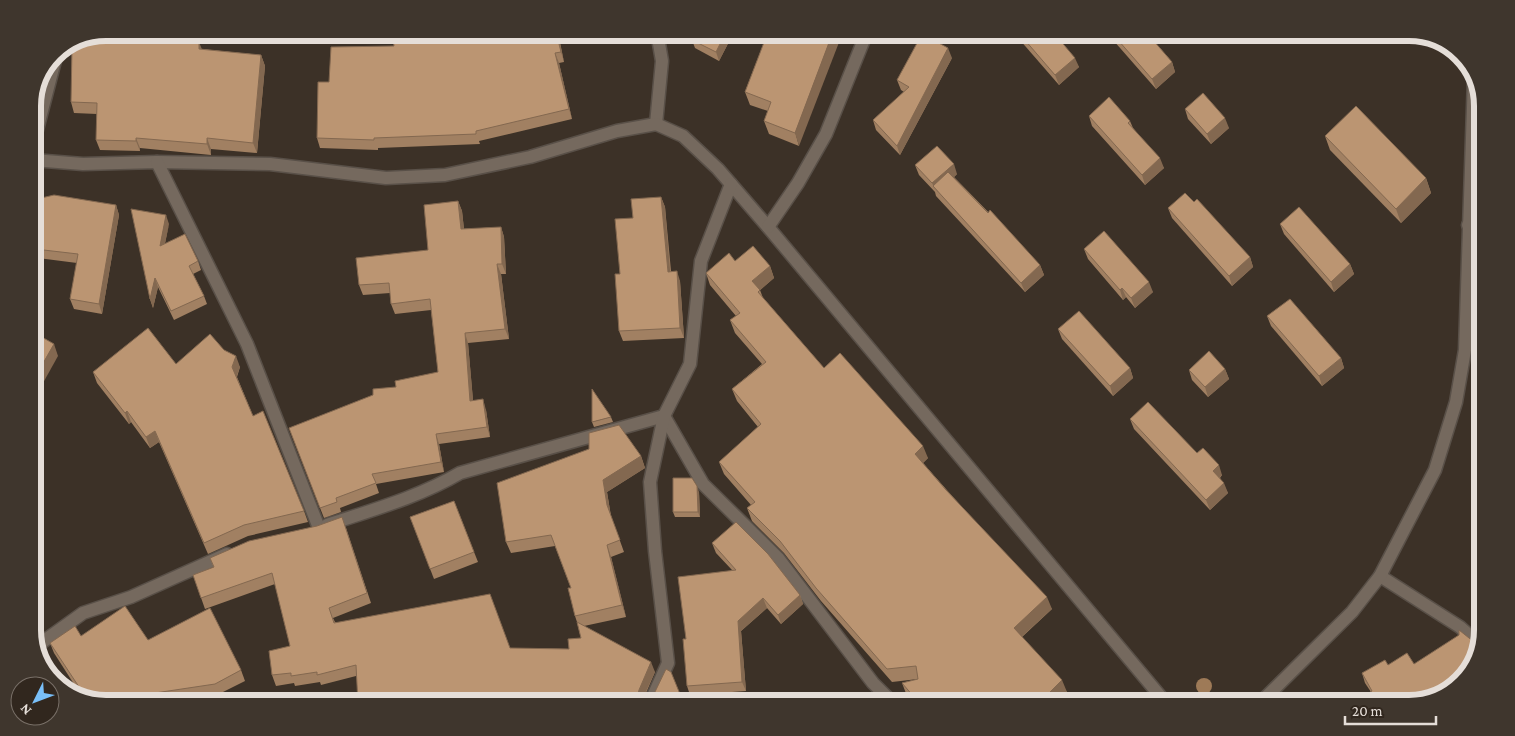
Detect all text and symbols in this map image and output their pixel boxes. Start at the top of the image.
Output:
north arrow [10,676,60,726]
scale bar [1345,694,1436,726]
text: N [16,700,34,719]
text: 20 m [1352,703,1383,719]

